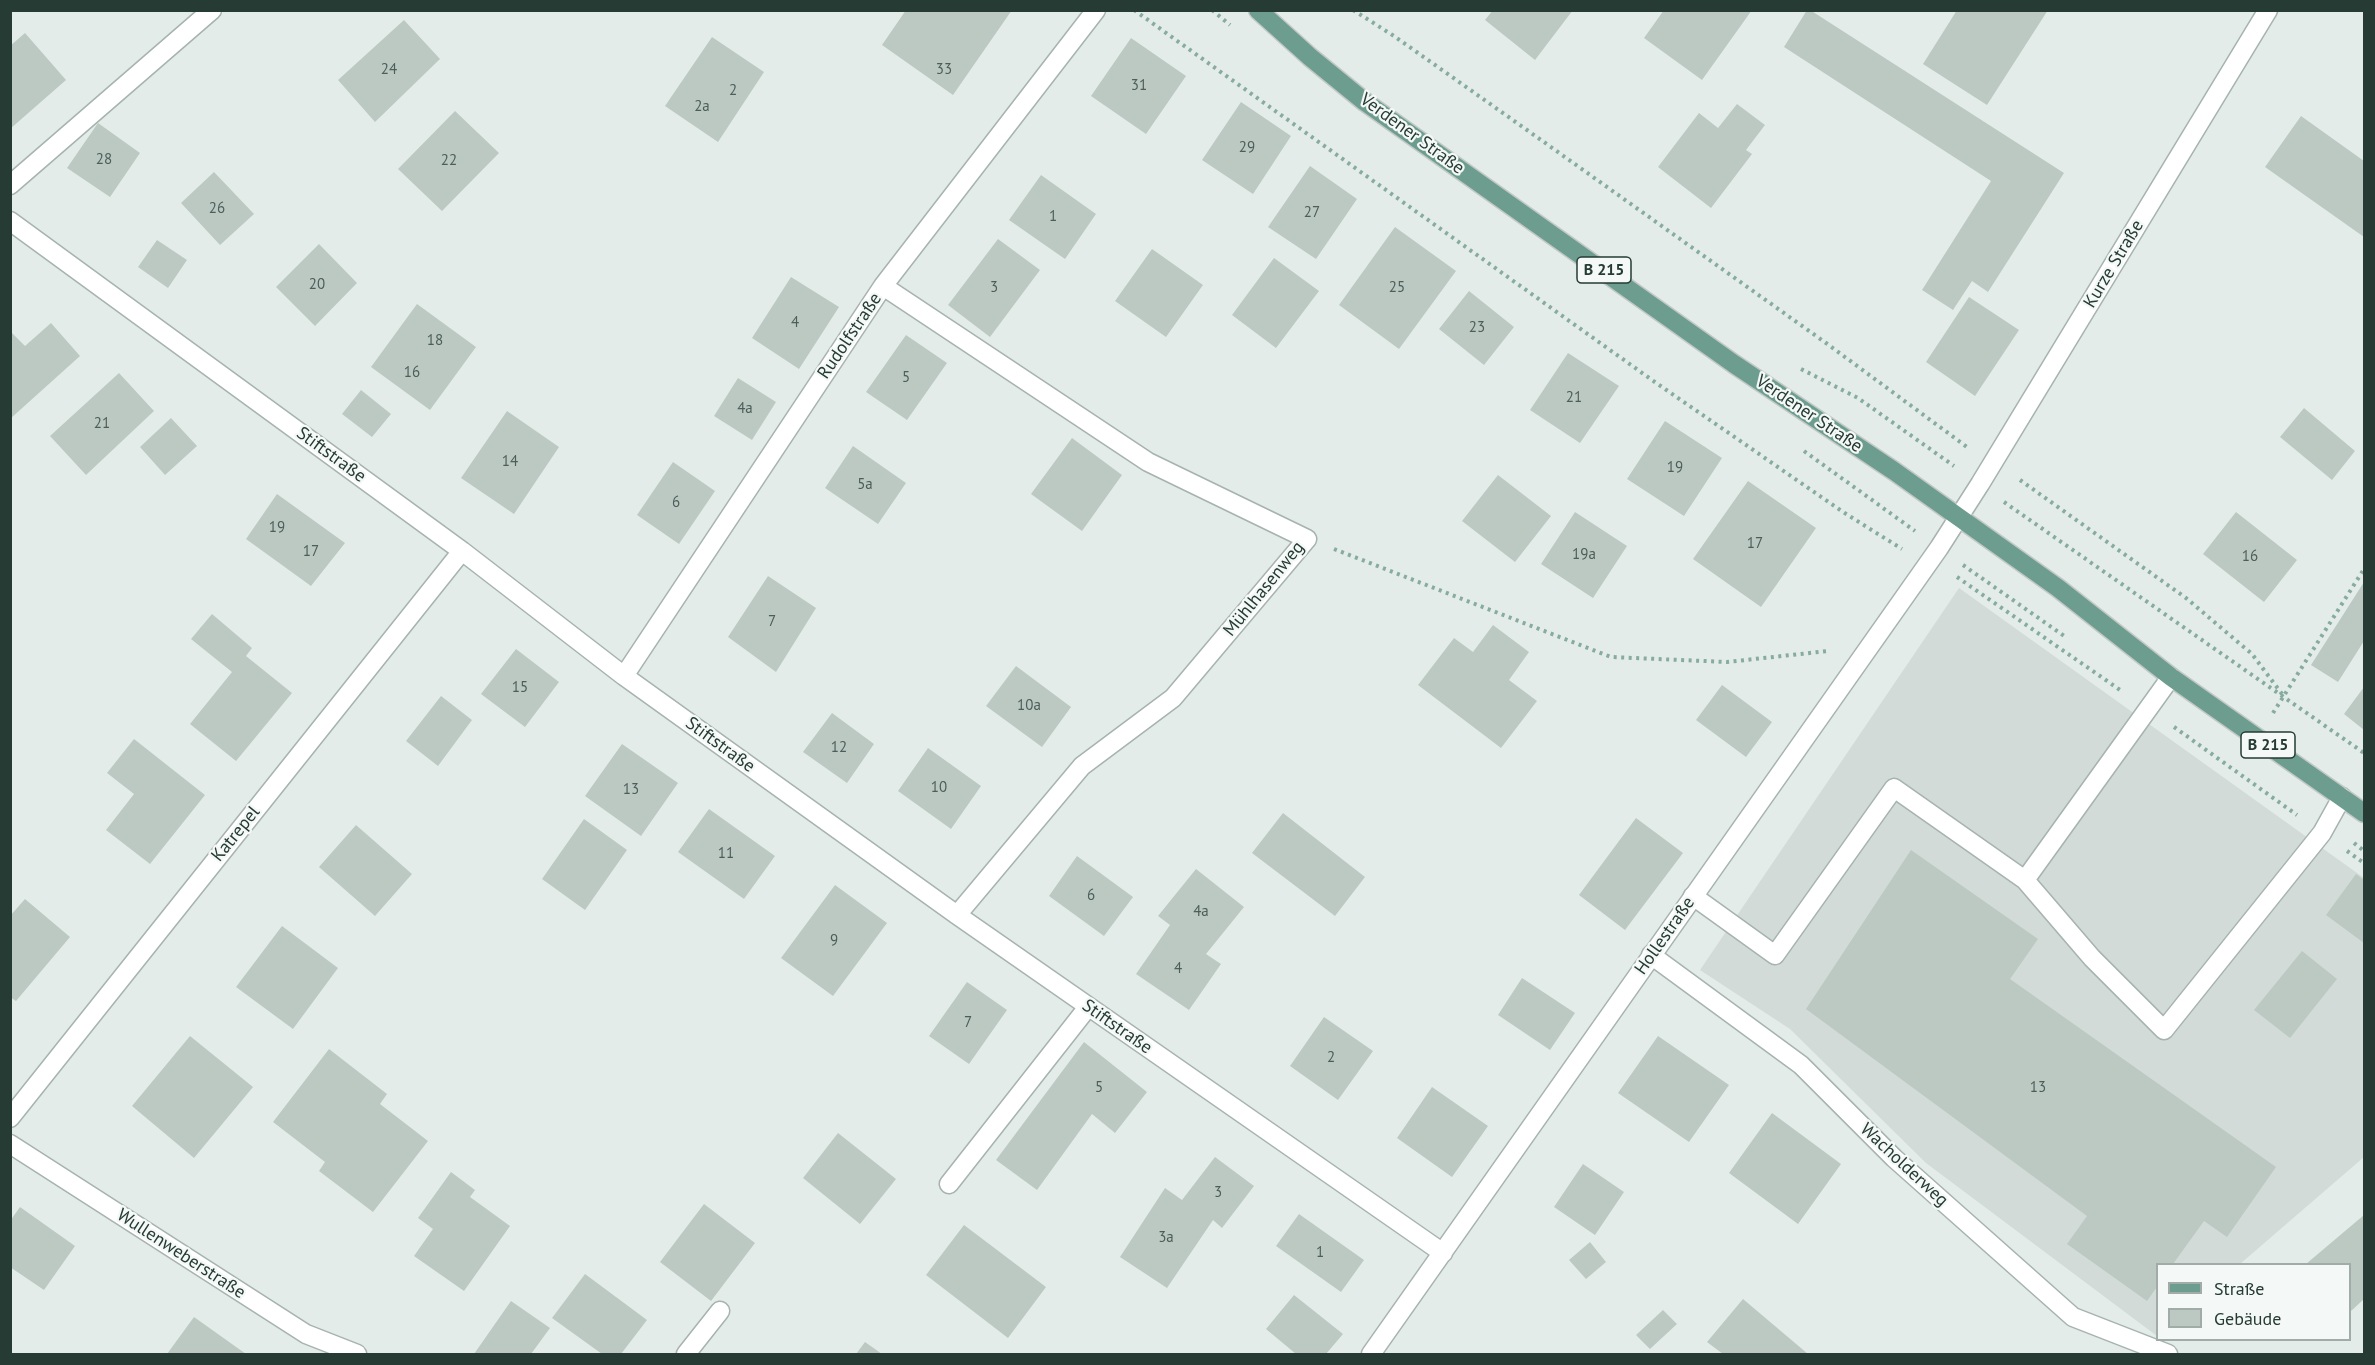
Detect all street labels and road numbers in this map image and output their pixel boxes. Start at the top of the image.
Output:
street label: Verdener Straße [1356,89,1468,179]
street label: Kurze Straße [2079,216,2149,312]
road number: B 215 [1577,257,1631,283]
street label: Rudolfstraße [813,289,887,383]
street label: Verdener Straße [1752,370,1866,458]
street label: Stiftstraße [292,423,370,487]
street label: Mühlhasenweg [1219,537,1309,641]
street label: Stiftstraße [681,713,759,777]
road number: B 215 [2241,732,2295,758]
street label: Katrepel [207,802,265,866]
street label: Hollestraße [1630,893,1700,979]
street label: Stiftstraße [1078,995,1156,1059]
street label: Wacholderweg [1855,1119,1953,1211]
street label: Wullenweberstraße [113,1204,249,1304]

